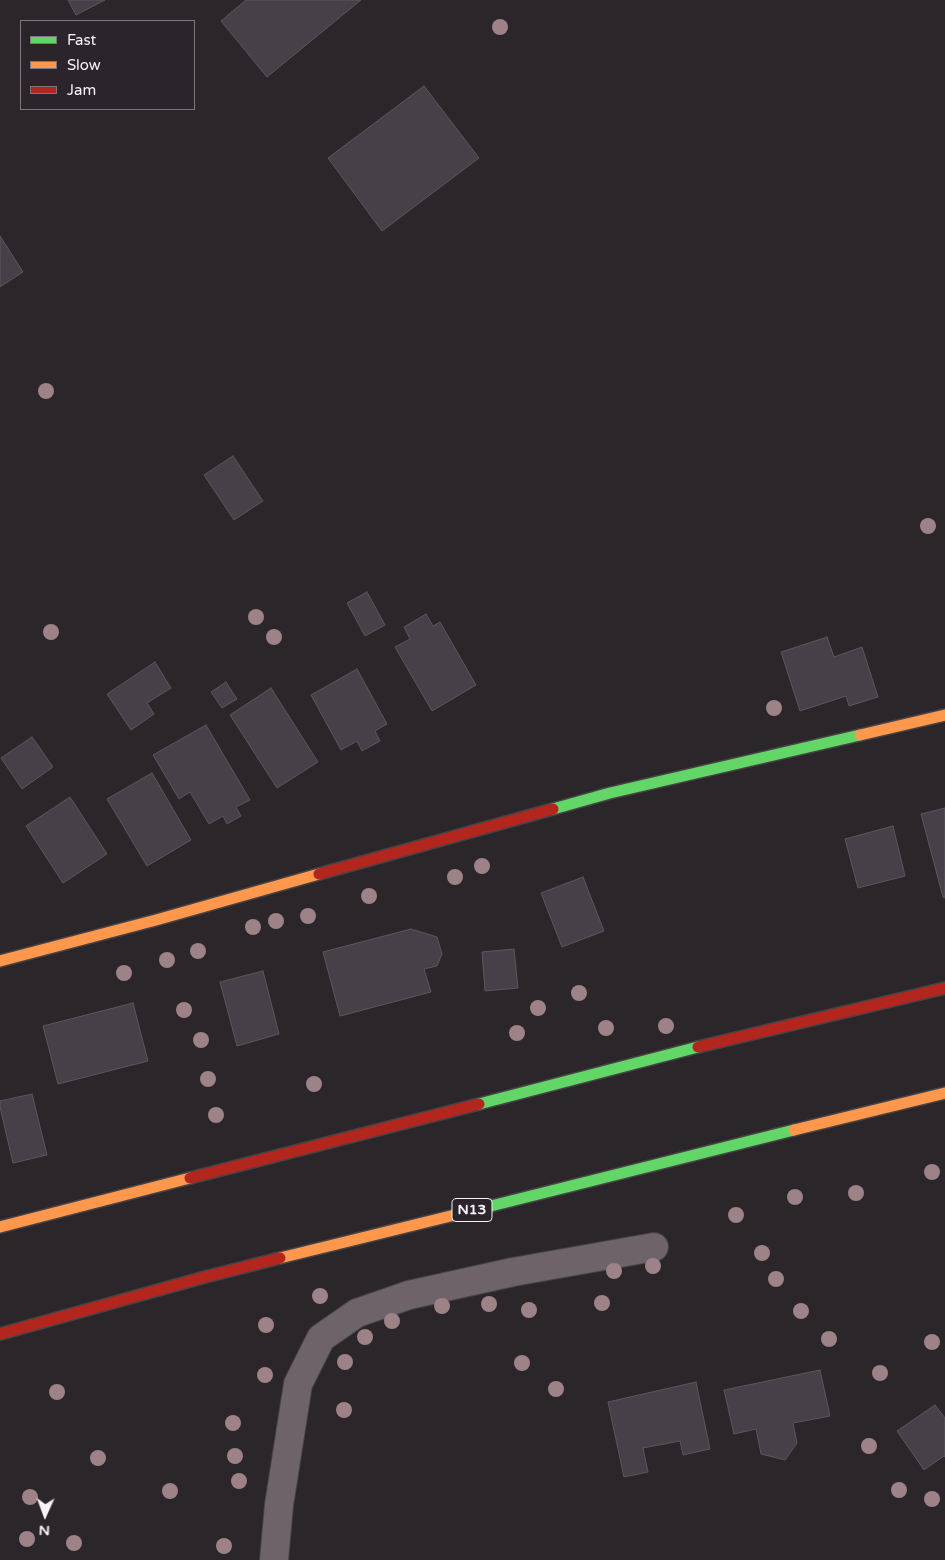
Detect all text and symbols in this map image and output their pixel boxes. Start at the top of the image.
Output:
legend [20,20,195,110]
text: Fast [67,31,96,49]
text: Slow [67,56,101,74]
text: Jam [67,81,96,99]
road number: N13 [452,1198,492,1222]
north arrow [20,1490,70,1540]
text: N [39,1522,50,1539]

